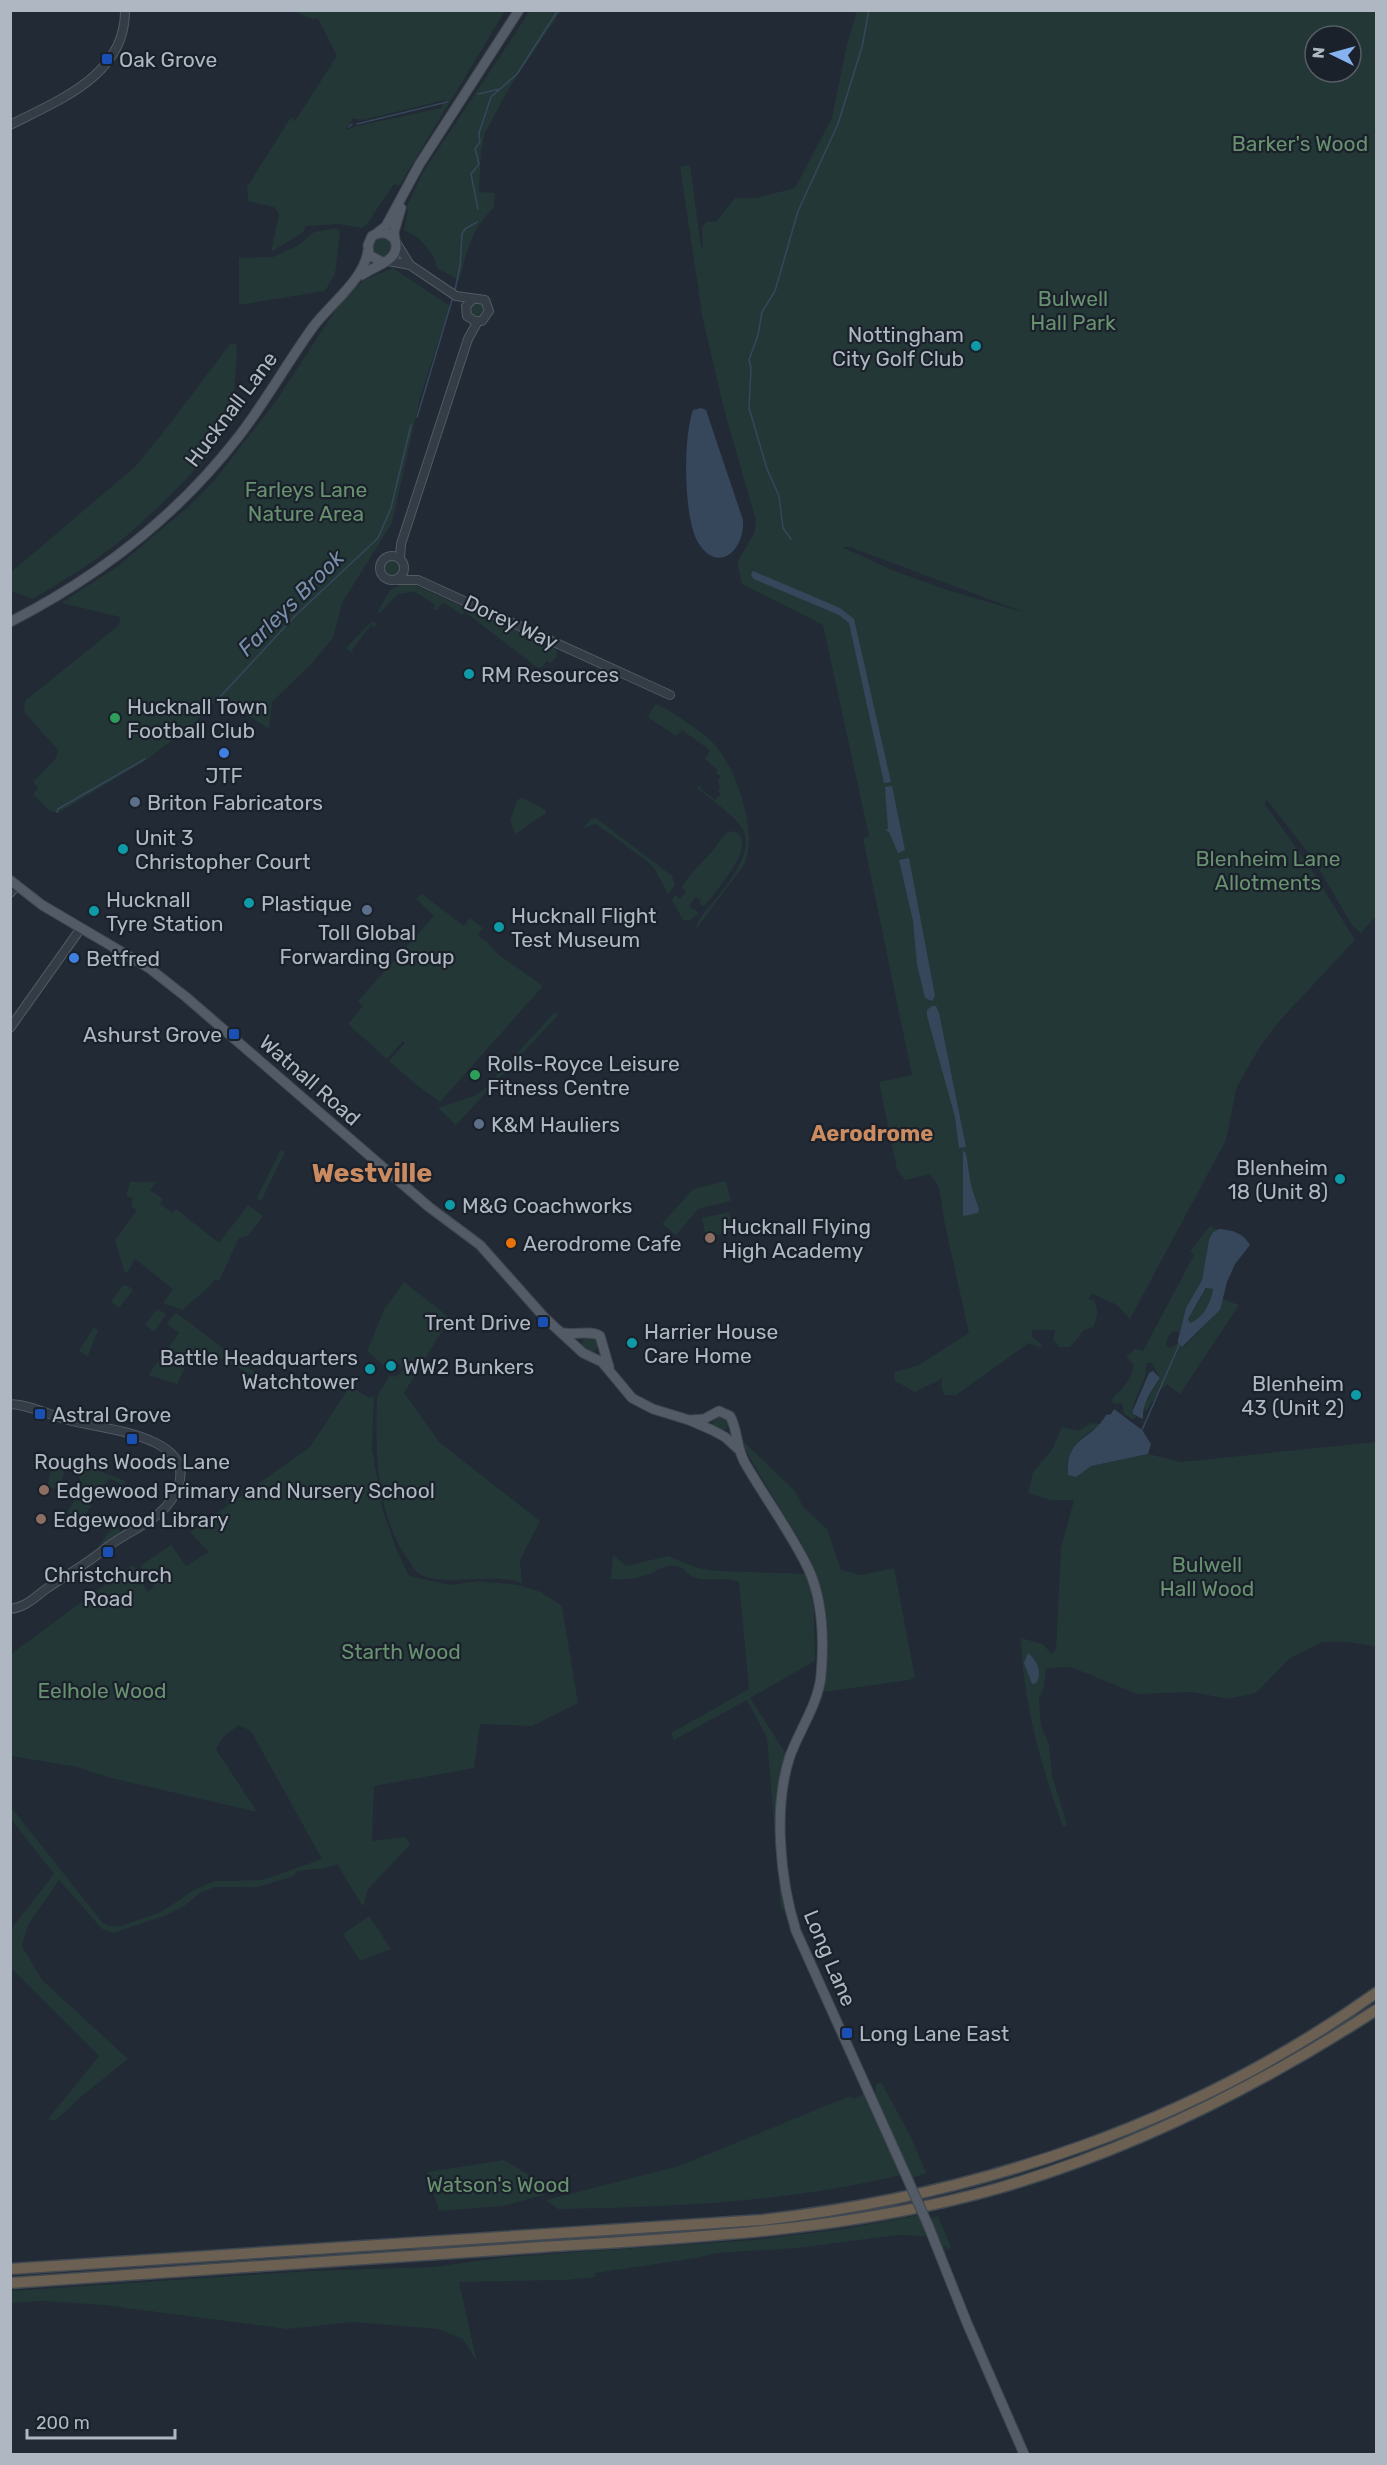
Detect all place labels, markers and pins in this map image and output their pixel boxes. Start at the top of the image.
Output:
place label: Oak Grove [119,47,217,72]
marker: Oak Grove [100,52,114,66]
place label: Nottingham City Golf Club [832,322,964,371]
marker: Nottingham City Golf Club [969,339,983,353]
place label: RM Resources [481,662,619,687]
marker: RM Resources [462,667,476,681]
place label: Hucknall Town Football Club [127,694,268,743]
marker: Hucknall Town Football Club [108,711,122,725]
marker: JTF [217,746,231,760]
place label: JTF [205,763,243,788]
place label: Briton Fabricators [147,790,323,815]
marker: Briton Fabricators [128,795,142,809]
place label: Unit 3 Christopher Court [135,825,310,874]
marker: Unit 3 Christopher Court [116,842,130,856]
place label: Hucknall Tyre Station [106,887,224,936]
place label: Plastique [261,891,352,916]
marker: Plastique [242,896,256,910]
marker: Toll Global Forwarding Group [360,903,374,917]
place label: Hucknall Flight Test Museum [511,903,657,952]
marker: Hucknall Tyre Station [87,904,101,918]
place label: Toll Global Forwarding Group [279,920,455,969]
marker: Hucknall Flight Test Museum [492,920,506,934]
place label: Betfred [86,946,160,971]
marker: Betfred [67,951,81,965]
place label: Ashurst Grove [83,1022,222,1047]
marker: Ashurst Grove [227,1027,241,1041]
place label: Rolls-Royce Leisure Fitness Centre [487,1051,680,1100]
marker: Rolls-Royce Leisure Fitness Centre [468,1068,482,1082]
place label: K&M Hauliers [491,1112,620,1137]
marker: K&M Hauliers [472,1117,486,1131]
place label: Blenheim 18 (Unit 8) [1228,1155,1328,1204]
marker: Blenheim 18 (Unit 8) [1333,1172,1347,1186]
place label: M&G Coachworks [462,1193,633,1218]
marker: M&G Coachworks [443,1198,457,1212]
place label: Hucknall Flying High Academy [722,1214,871,1263]
place label: Aerodrome Cafe [523,1231,682,1256]
marker: Hucknall Flying High Academy [703,1231,717,1245]
marker: Aerodrome Cafe [504,1236,518,1250]
place label: Trent Drive [425,1310,531,1335]
marker: Trent Drive [536,1315,550,1329]
place label: Harrier House Care Home [644,1319,778,1368]
marker: Harrier House Care Home [625,1336,639,1350]
place label: Battle Headquarters Watchtower [160,1345,358,1394]
place label: WW2 Bunkers [403,1354,534,1379]
marker: WW2 Bunkers [384,1359,398,1373]
marker: Battle Headquarters Watchtower [363,1362,377,1376]
place label: Blenheim 43 (Unit 2) [1241,1371,1344,1420]
marker: Blenheim 43 (Unit 2) [1349,1388,1363,1402]
place label: Astral Grove [52,1402,171,1427]
marker: Astral Grove [33,1407,47,1421]
marker: Roughs Woods Lane [125,1432,139,1446]
place label: Roughs Woods Lane [34,1449,230,1474]
place label: Edgewood Primary and Nursery School [56,1478,435,1503]
marker: Edgewood Primary and Nursery School [37,1483,51,1497]
place label: Edgewood Library [53,1507,229,1532]
marker: Edgewood Library [34,1512,48,1526]
marker: Christchurch Road [101,1545,115,1559]
place label: Christchurch Road [44,1562,172,1611]
place label: Long Lane East [859,2021,1009,2046]
marker: Long Lane East [840,2026,854,2040]

